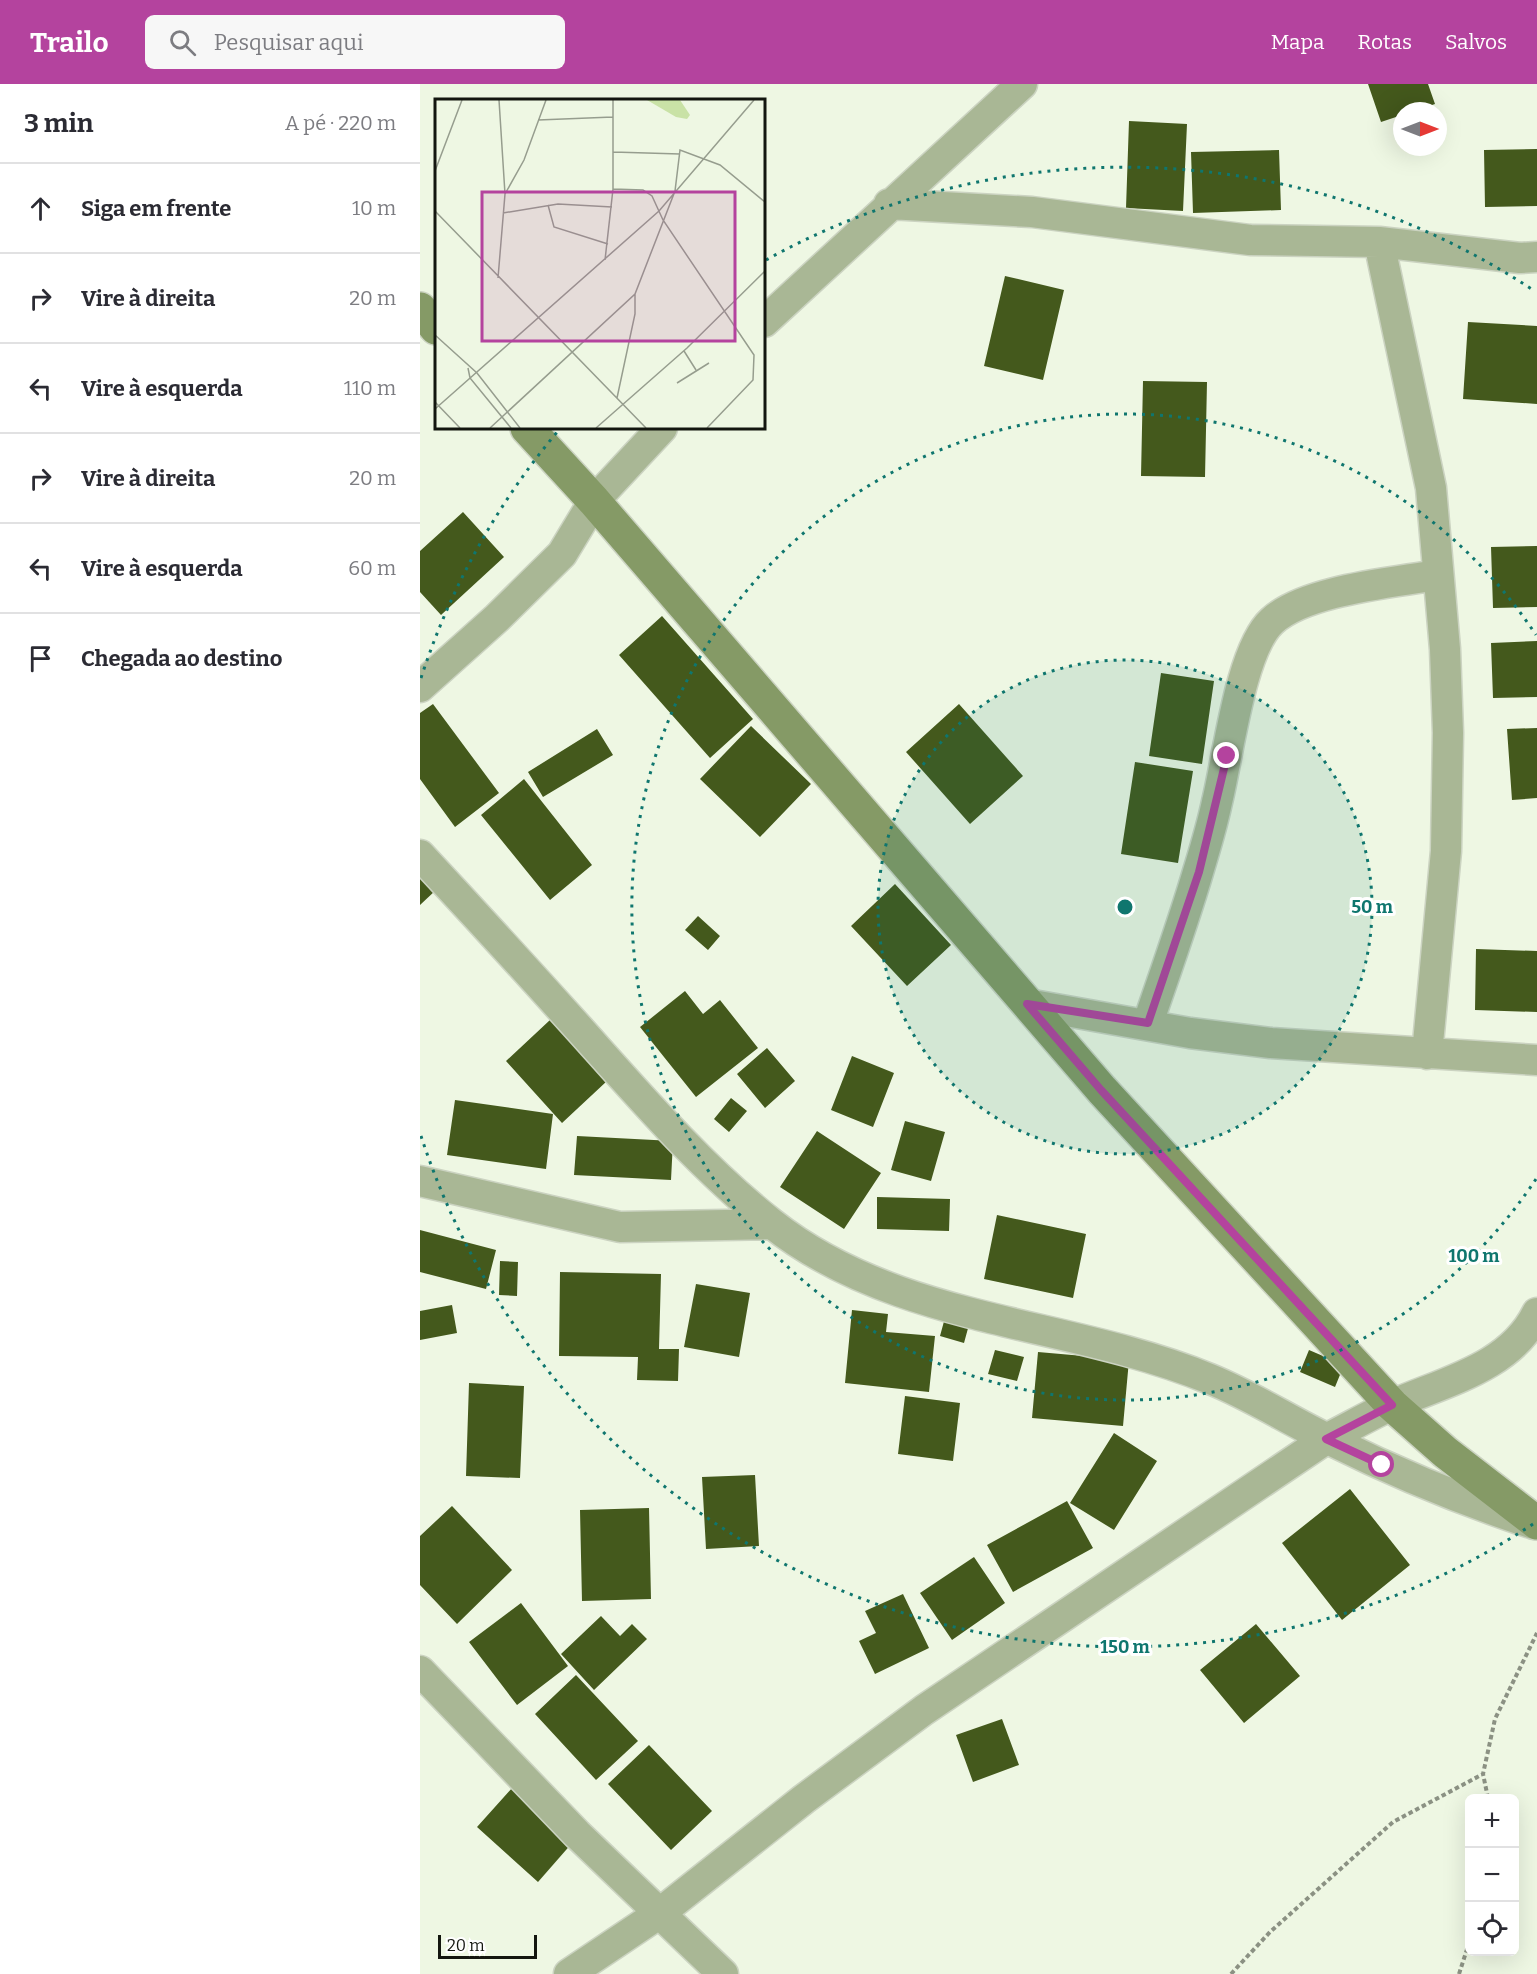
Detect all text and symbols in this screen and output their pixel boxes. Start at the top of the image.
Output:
search box [145,15,565,69]
text: Trailo [30,26,109,59]
icon: search [166,26,199,59]
text: Pesquisar aqui [214,29,363,56]
text: Mapa [1271,29,1325,55]
text: Rotas [1358,29,1412,55]
text: Salvos [1445,29,1507,55]
inset map [435,99,765,429]
north arrow [1393,102,1447,156]
text: 3 min [24,108,93,139]
text: A pé · 220 m [285,111,396,135]
icon: ahead [24,192,57,225]
text: Siga em frente [81,195,231,222]
text: 10 m [352,196,396,220]
icon: right [24,282,57,315]
text: Vire à direita [81,285,215,312]
text: 20 m [349,286,396,310]
icon: left [24,372,57,405]
text: Vire à esquerda [81,375,242,402]
text: 110 m [344,376,396,400]
icon: right [24,462,57,495]
text: Vire à direita [81,465,215,492]
text: 20 m [349,466,396,490]
icon: left [24,552,57,585]
text: Vire à esquerda [81,555,242,582]
text: 60 m [348,556,396,580]
icon: arrive [24,642,57,675]
text: Chegada ao destino [81,645,282,672]
route end [1213,742,1239,768]
text: 50 m [1351,896,1393,918]
centre of rings [1115,897,1135,917]
text: 100 m [1448,1245,1500,1267]
route start [1368,1451,1394,1477]
text: 150 m [1100,1636,1150,1658]
map controls [1465,1794,1519,1956]
button: + [1465,1794,1519,1848]
button: − [1465,1848,1519,1902]
button: locate [1465,1902,1519,1956]
scale bar [438,1932,537,1960]
text: 20 m [447,1936,484,1955]

